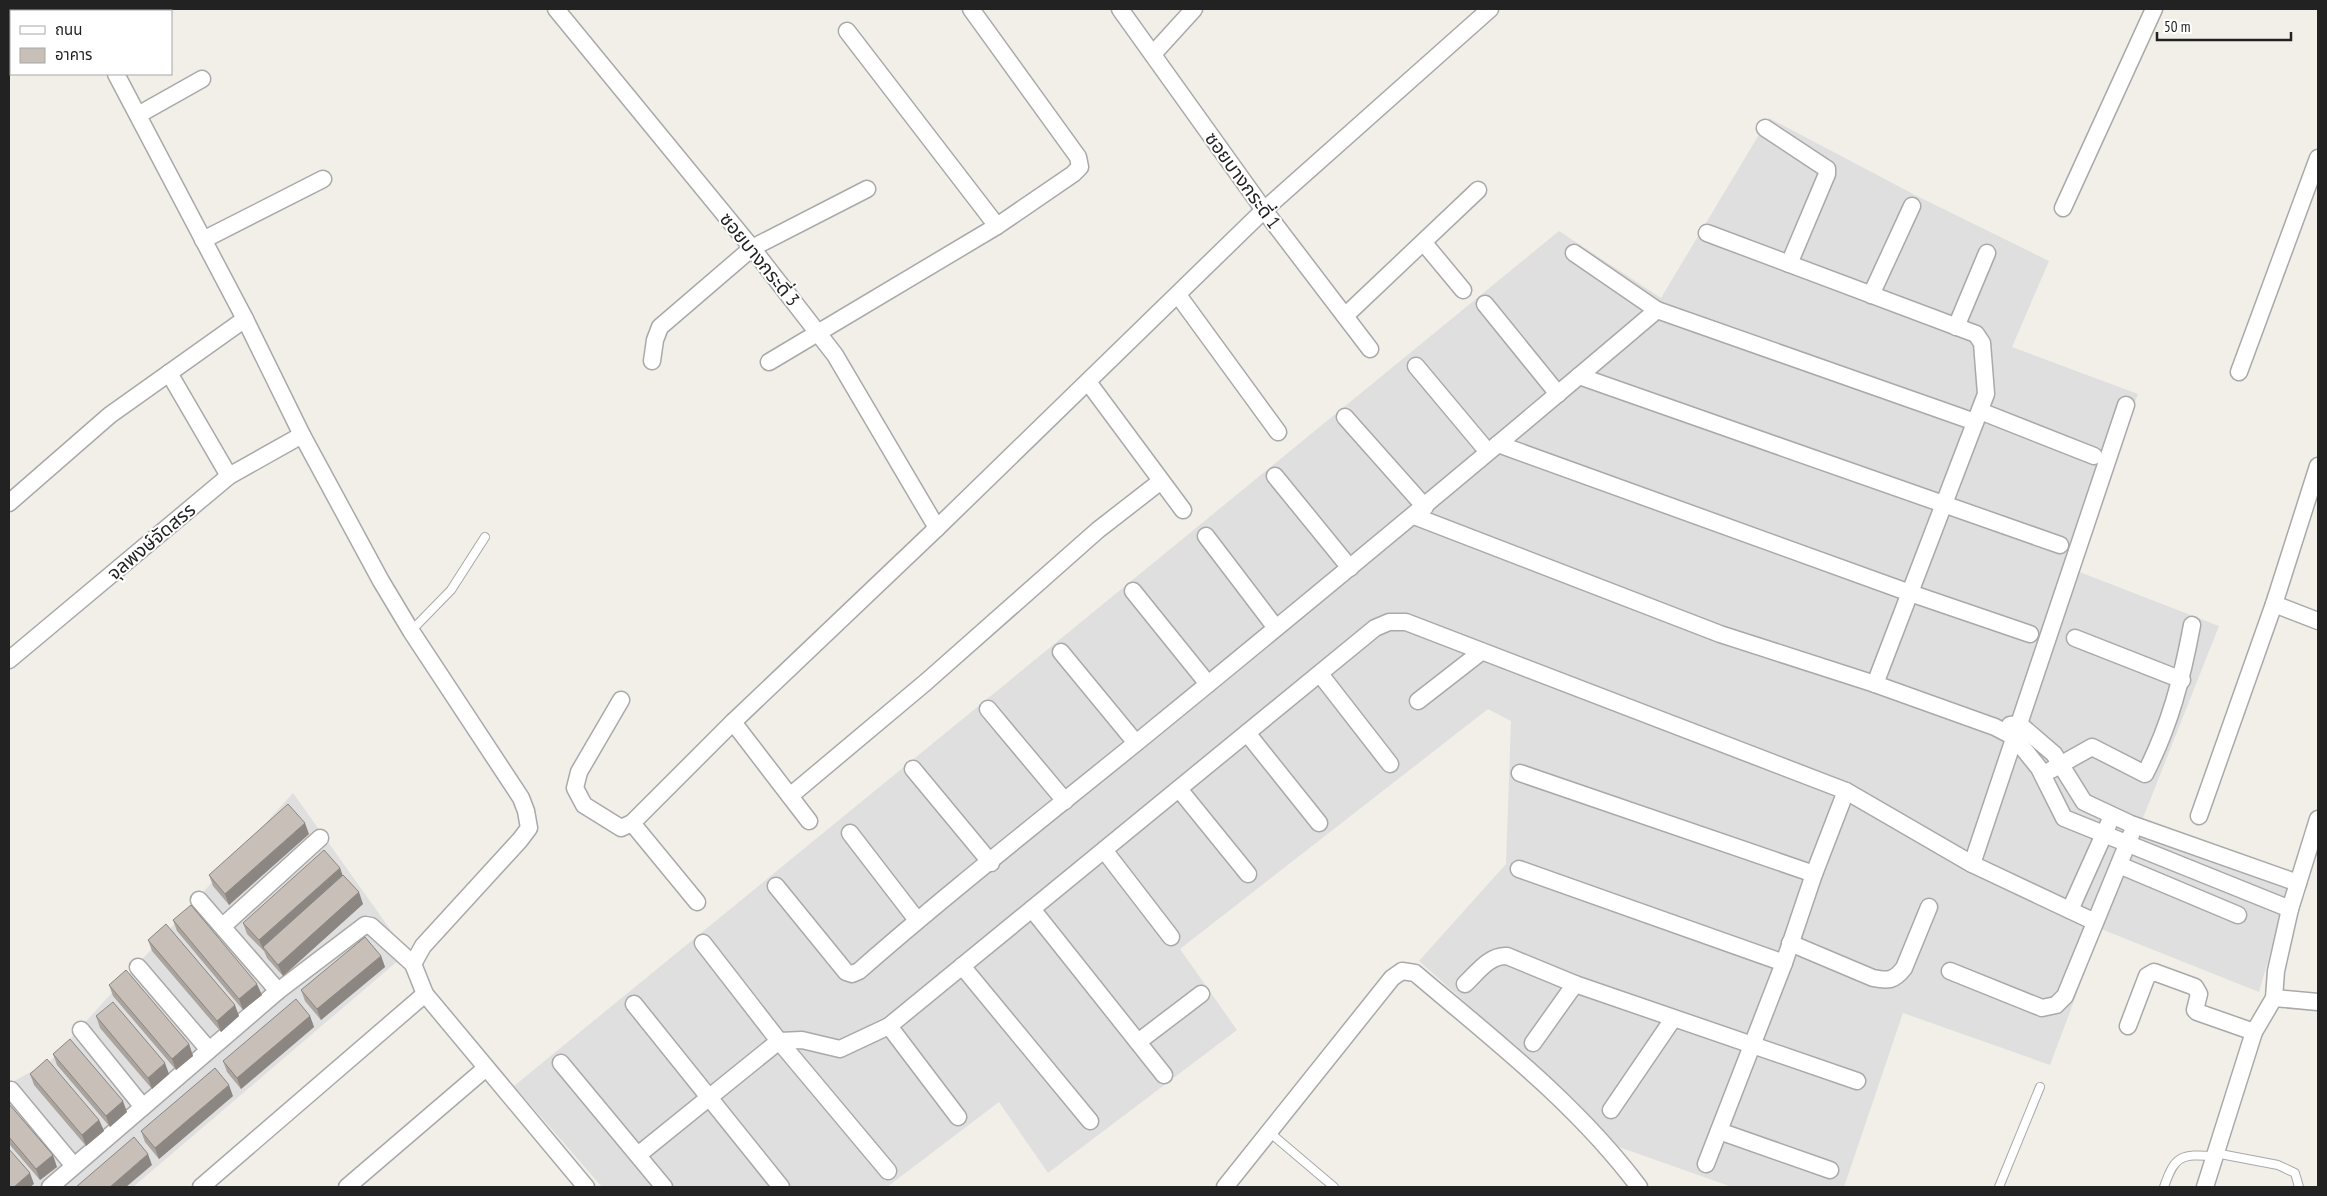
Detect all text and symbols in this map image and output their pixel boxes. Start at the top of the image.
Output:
legend [10,10,172,75]
scale bar [2157,10,2291,42]
text: 50 m [2164,17,2190,36]
text: ถนน [55,20,82,39]
text: อาคาร [55,45,92,64]
street label: ซอยบางกระดี่ 1 [1200,126,1287,233]
street label: ซอยบางกระดี่ 3 [715,207,806,311]
street label: จุลพงษ์จัดสรร [102,497,200,585]

